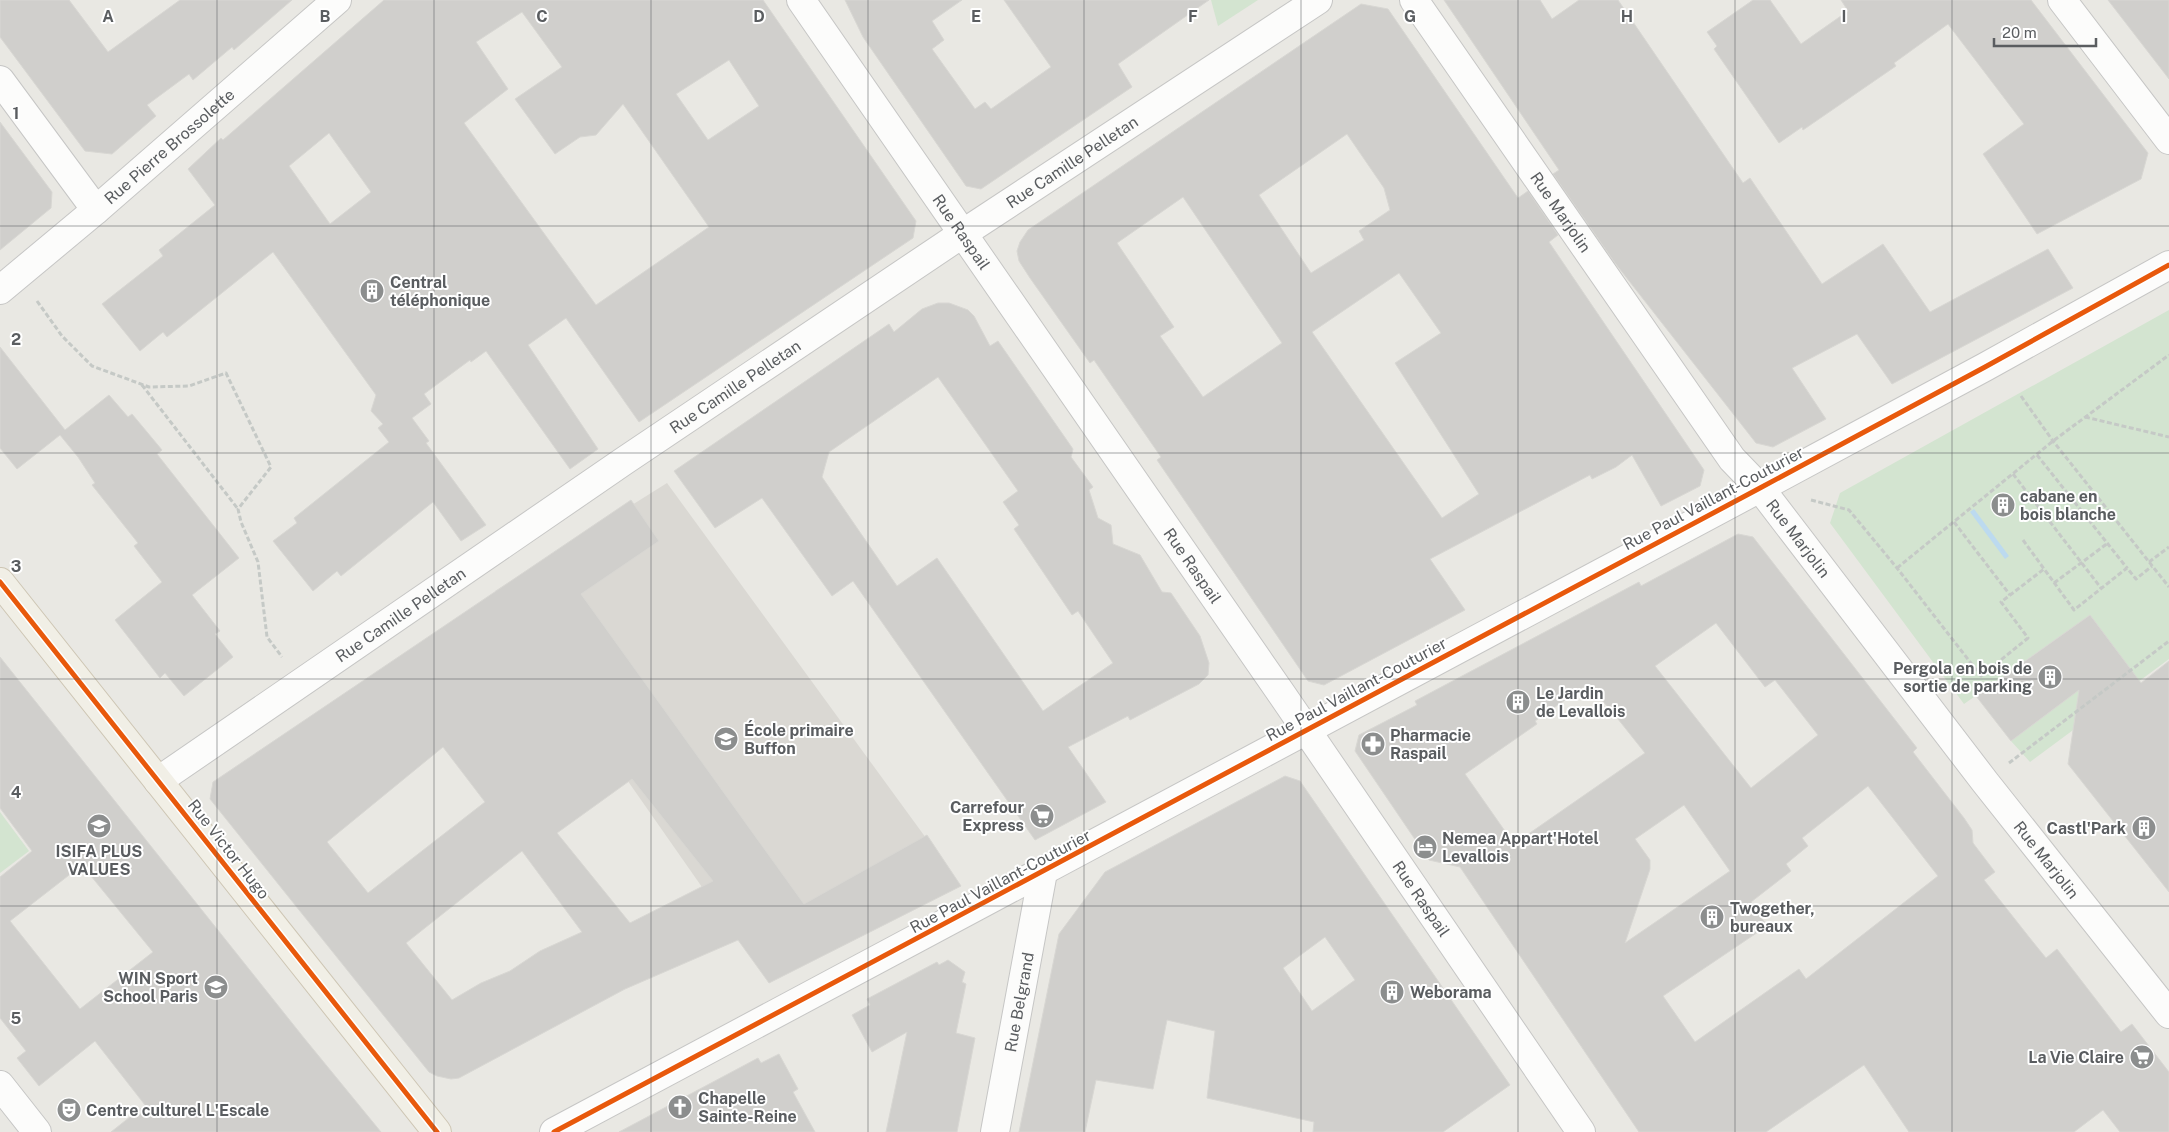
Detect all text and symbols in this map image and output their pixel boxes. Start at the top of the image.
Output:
text: A [102,7,114,26]
text: B [320,7,331,26]
text: C [536,7,548,26]
text: D [753,7,765,26]
text: E [971,7,981,26]
text: F [1188,7,1198,26]
text: G [1404,7,1416,26]
text: H [1621,7,1633,26]
text: I [1842,7,1846,26]
scale bar [1994,15,2096,47]
text: 20 m [2002,24,2037,41]
street label: Rue Pierre Brossolette [101,85,238,208]
text: 1 [13,104,19,123]
street label: Rue Camille Pelletan [1003,112,1142,212]
street label: Rue Marjolin [1526,169,1595,256]
street label: Rue Raspail [928,191,994,274]
place label: Central téléphonique [390,273,490,310]
building icon: Central téléphonique [359,278,385,304]
text: 2 [11,330,21,349]
street label: Rue Camille Pelletan [666,336,804,438]
street label: Rue Paul Vaillant-Couturier [1620,443,1807,554]
place label: cabane en bois blanche [2020,487,2116,524]
building icon: cabane en bois blanche [1990,492,2016,518]
street label: Rue Marjolin [1762,496,1834,581]
street label: Rue Raspail [1160,524,1225,607]
text: 3 [11,557,21,576]
street label: Rue Camille Pelletan [332,564,469,666]
street label: Rue Paul Vaillant-Couturier [1263,634,1450,745]
place label: Pergola en bois de sortie de parking [1893,659,2032,696]
building icon: Pergola en bois de sortie de parking [2037,664,2063,690]
place label: Le Jardin de Levallois [1536,684,1625,721]
building icon: Le Jardin de Levallois [1505,689,1531,715]
place label: École primaire Buffon [744,720,854,758]
school or university icon: École primaire Buffon [713,726,739,752]
place label: Pharmacie Raspail [1390,726,1471,763]
pharmacy icon: Pharmacie Raspail [1360,731,1386,757]
text: 4 [11,783,22,802]
street label: Rue Victor Hugo [184,796,273,903]
place label: Carrefour Express [950,798,1024,835]
supermarket icon: Carrefour Express [1029,803,1055,829]
school or university icon: ISIFA PLUS VALUES [86,813,112,839]
building icon: Castl'Park [2131,815,2157,841]
street label: Rue Marjolin [2010,817,2083,902]
place label: Castl'Park [2047,819,2126,838]
street label: Rue Paul Vaillant-Couturier [907,826,1094,937]
place label: Nemea Appart'Hotel Levallois [1442,829,1599,866]
hotel icon: Nemea Appart'Hotel Levallois [1412,834,1438,860]
place label: ISIFA PLUS VALUES [56,842,142,879]
street label: Rue Raspail [1388,857,1454,941]
place label: Twogether, bureaux [1730,899,1815,936]
building icon: Twogether, bureaux [1699,904,1725,930]
street label: Rue Belgrand [1001,951,1038,1054]
place label: WIN Sport School Paris [103,969,198,1006]
school or university icon: WIN Sport School Paris [203,974,229,1000]
building icon: Weborama [1379,979,1405,1005]
place label: Weborama [1410,983,1492,1002]
text: 5 [11,1009,22,1028]
supermarket icon: La Vie Claire [2129,1044,2155,1070]
place label: La Vie Claire [2028,1048,2124,1067]
place label: Chapelle Sainte-Reine [698,1089,797,1126]
church icon: Chapelle Sainte-Reine [667,1094,693,1120]
theatre icon: Centre culturel L'Escale [56,1097,82,1123]
place label: Centre culturel L'Escale [86,1101,269,1120]

